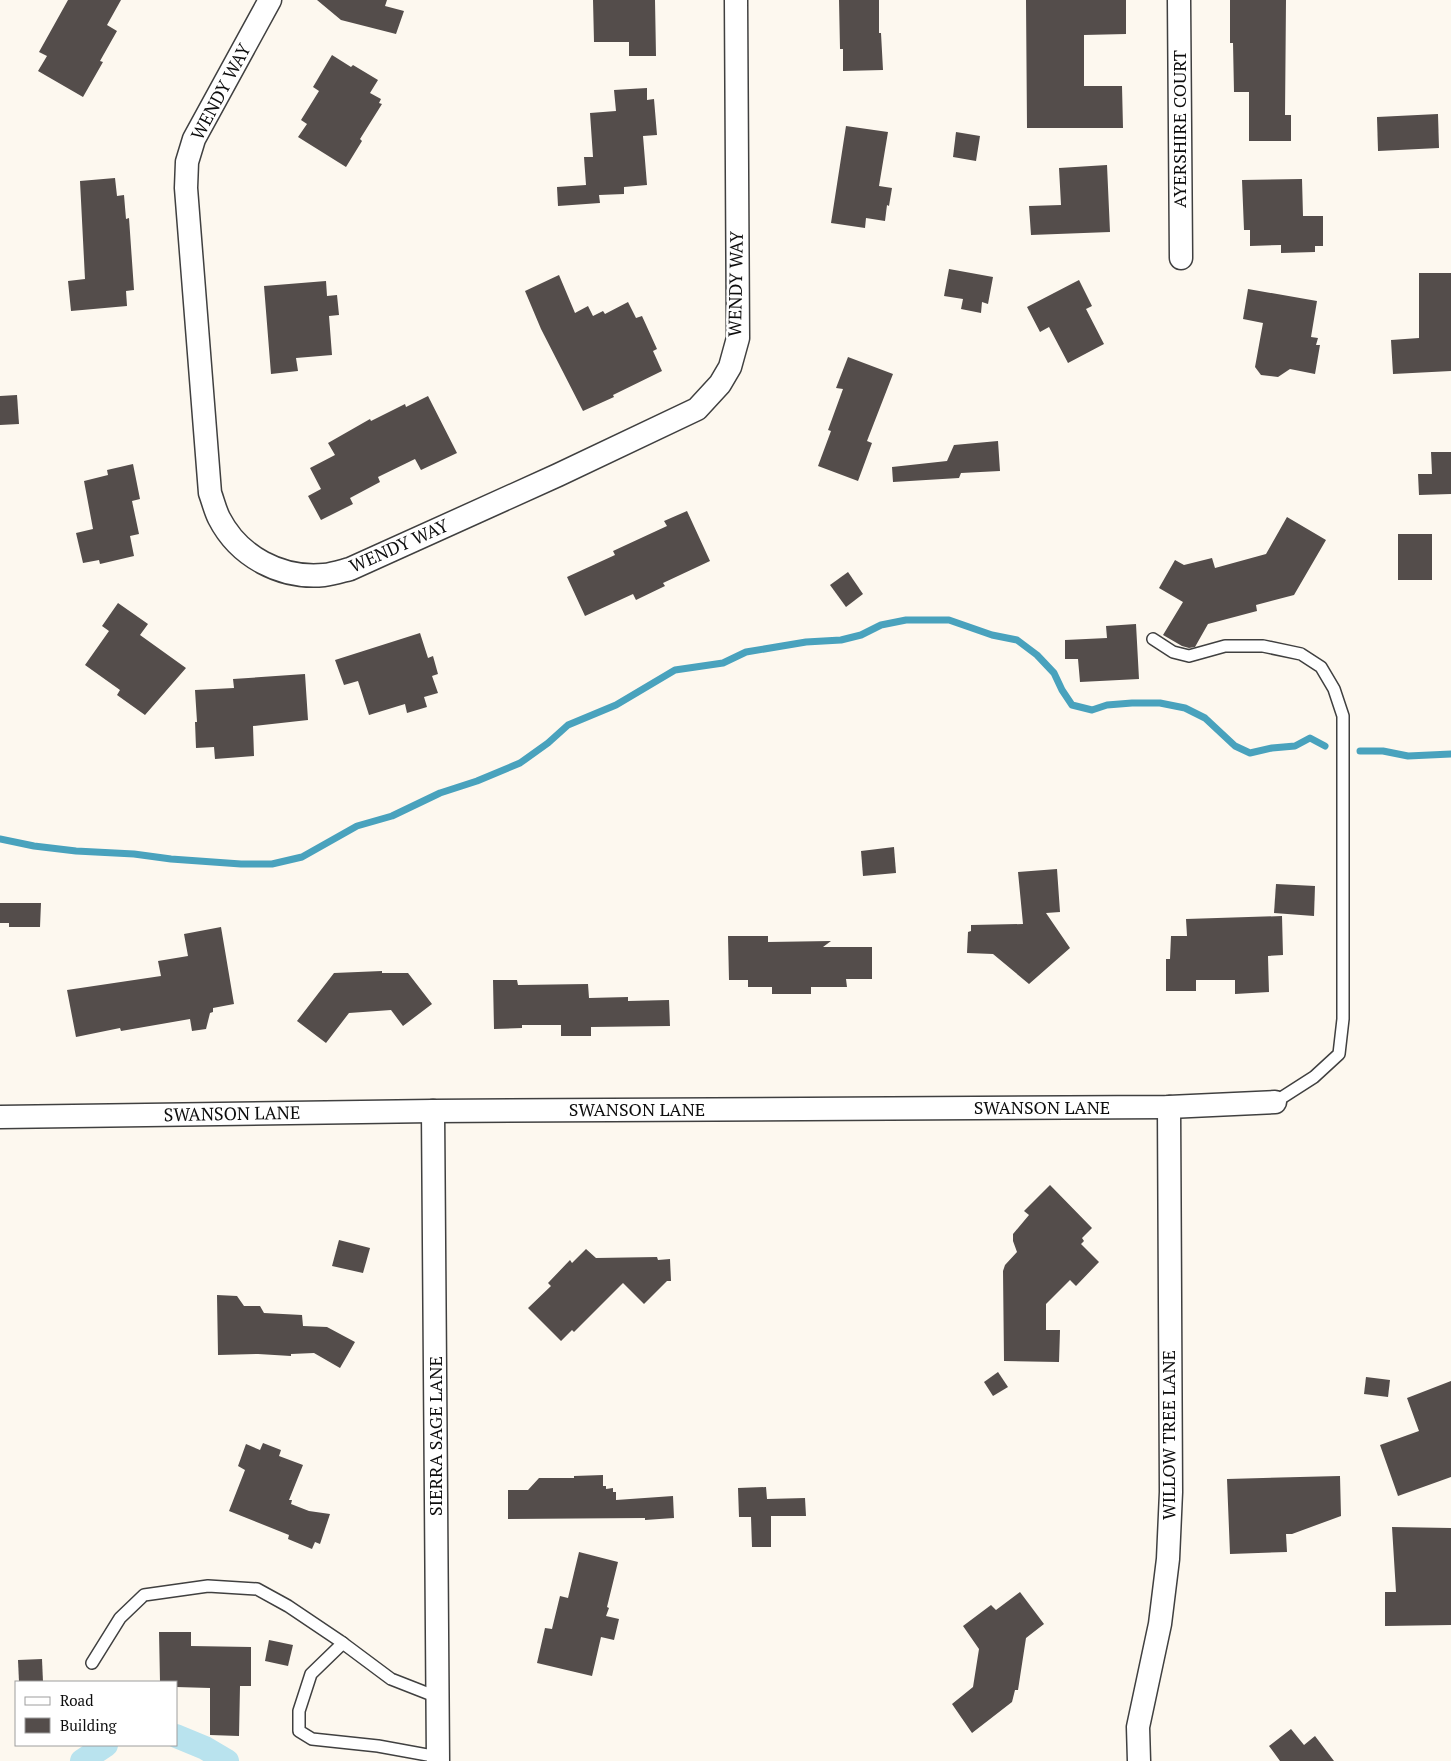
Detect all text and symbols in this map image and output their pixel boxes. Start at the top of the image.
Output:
street label: WENDY WAY [185,39,256,144]
street label: AYERSHIRE COURT [1167,50,1191,208]
street label: WENDY WAY [722,230,748,337]
street label: WENDY WAY [345,512,452,578]
street label: SWANSON LANE [974,1095,1110,1119]
street label: SWANSON LANE [569,1097,705,1121]
street label: SWANSON LANE [163,1100,301,1126]
street label: WILLOW TREE LANE [1156,1350,1180,1520]
street label: SIERRA SAGE LANE [423,1356,447,1516]
legend [15,1681,178,1746]
text: Road [60,1690,93,1710]
text: Building [60,1715,118,1735]

